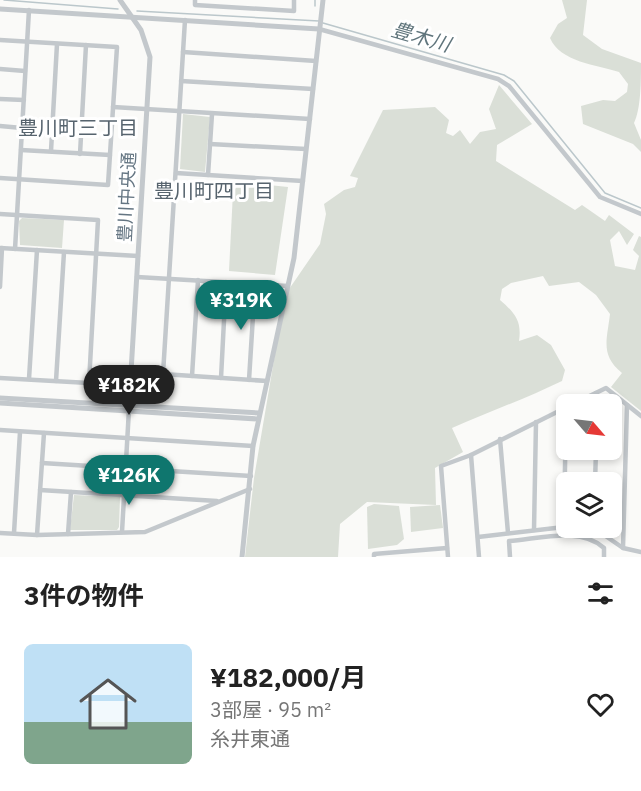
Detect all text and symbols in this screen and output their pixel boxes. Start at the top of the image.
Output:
water label: 豊木川 [389,15,456,58]
district label: 豊川町三丁目 [18,114,138,141]
street label: 豊川中央通 [113,151,140,243]
district label: 豊川町四丁目 [154,177,274,204]
pin: ¥319K [199,280,283,331]
text: ¥319K [210,286,272,313]
pin: ¥182K [87,365,171,416]
text: ¥182K [98,371,160,398]
north arrow [556,394,622,460]
map controls [556,394,622,538]
pin: ¥126K [87,455,171,506]
text: ¥126K [98,461,160,488]
button: layers [556,472,622,538]
icon: filters [584,577,617,610]
text: 3件の物件 [24,578,144,612]
text: ¥182,000/月 [210,660,367,694]
icon: home [72,668,144,740]
icon: heart [584,688,617,721]
text: 3部屋 · 95 m² [210,696,331,723]
text: 糸井東通 [210,725,290,752]

